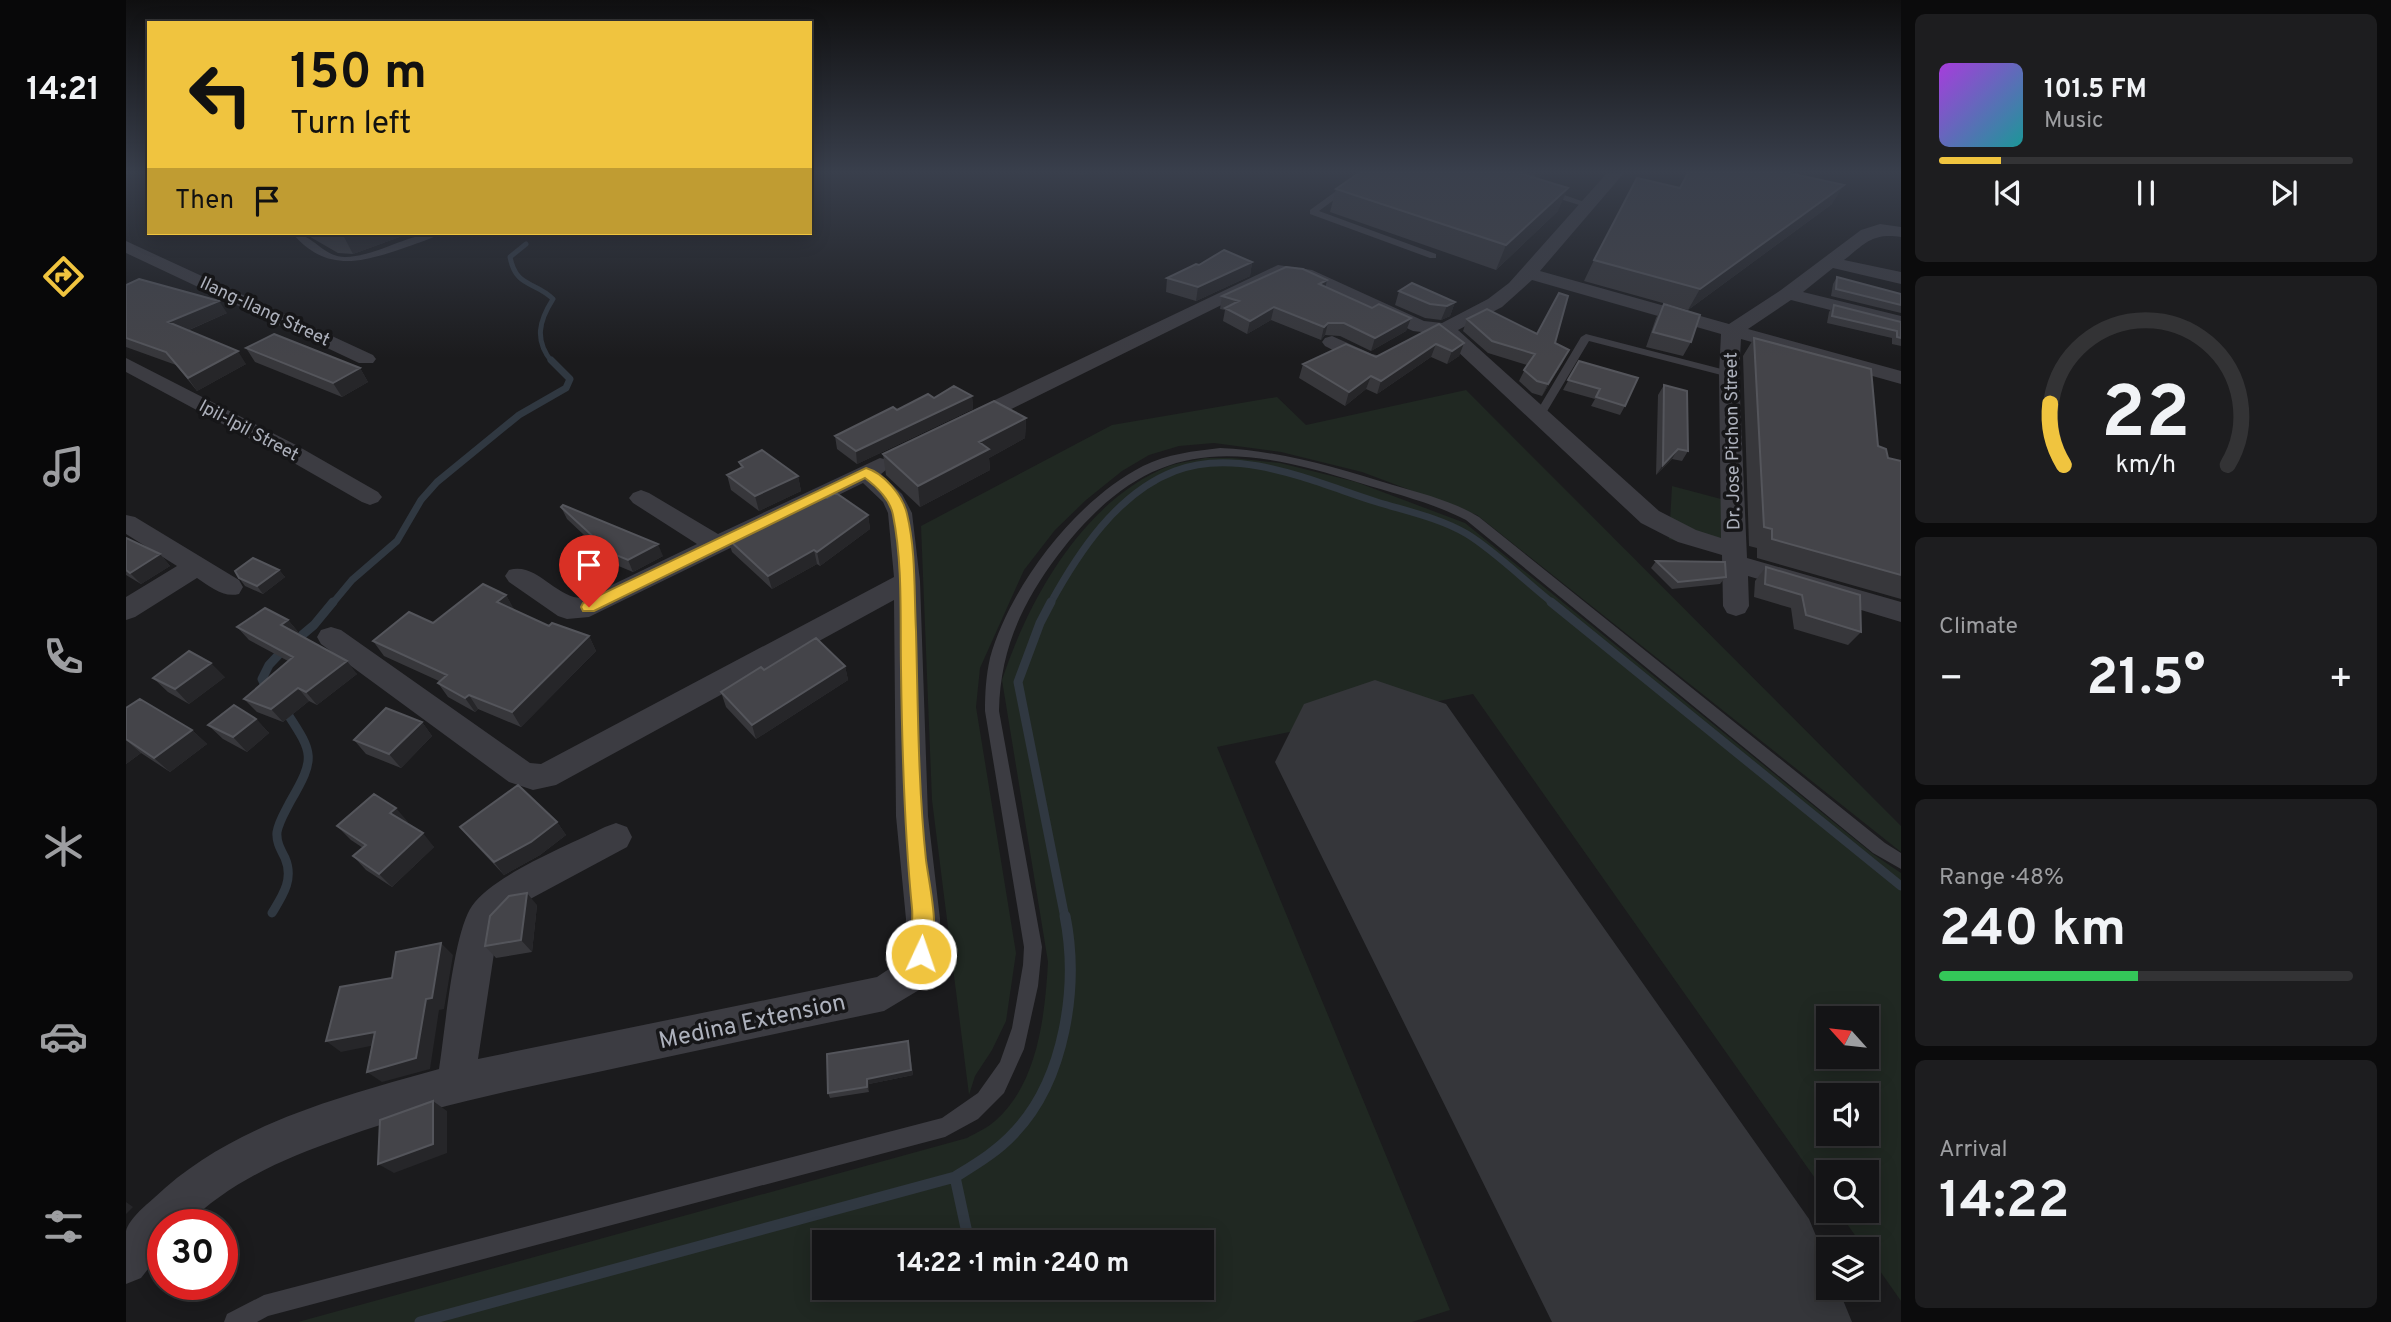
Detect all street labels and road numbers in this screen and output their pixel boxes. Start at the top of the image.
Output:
street label: Ilang-Ilang Street [196,272,333,353]
street label: Dr. Jose Pichon Street [1720,352,1747,530]
street label: Ipil-Ipil Street [194,395,302,467]
street label: Medina Extension [656,988,849,1057]

